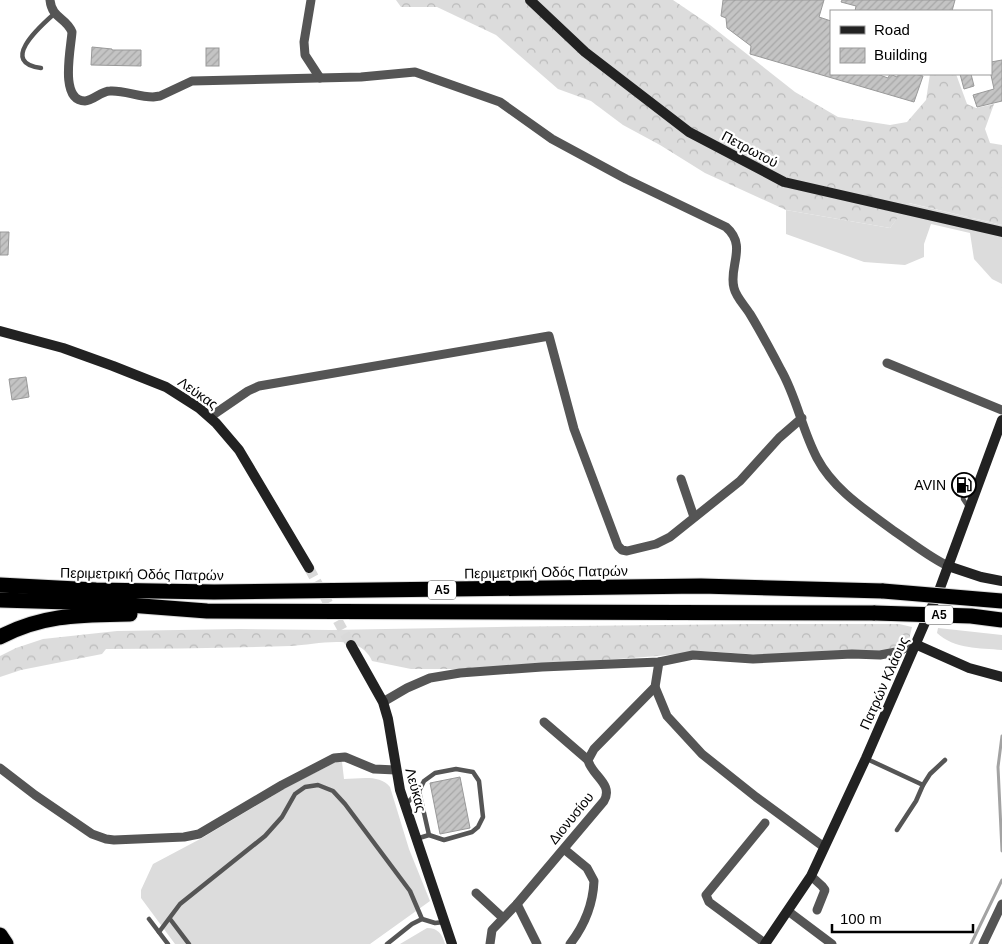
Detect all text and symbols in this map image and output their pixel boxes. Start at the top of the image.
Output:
legend [830,10,992,75]
text: Road [874,21,910,38]
text: Building [874,46,927,63]
street label: Πετρωτού [719,128,781,170]
street label: Λεύκας [175,374,221,413]
fuel station icon: AVIN [951,472,977,498]
place label: AVIN [914,477,946,493]
street label: Περιμετρική Οδός Πατρών [464,563,628,581]
street label: Περιμετρική Οδός Πατρών [60,565,224,583]
road number: Α5 [428,580,456,600]
road number: Α5 [925,606,953,624]
street label: Πατρών Κλάους [856,634,912,732]
street label: Λεύκας [402,766,430,814]
street label: Διονυσίου [545,789,597,847]
scale bar [832,902,973,934]
text: 100 m [840,910,882,927]

